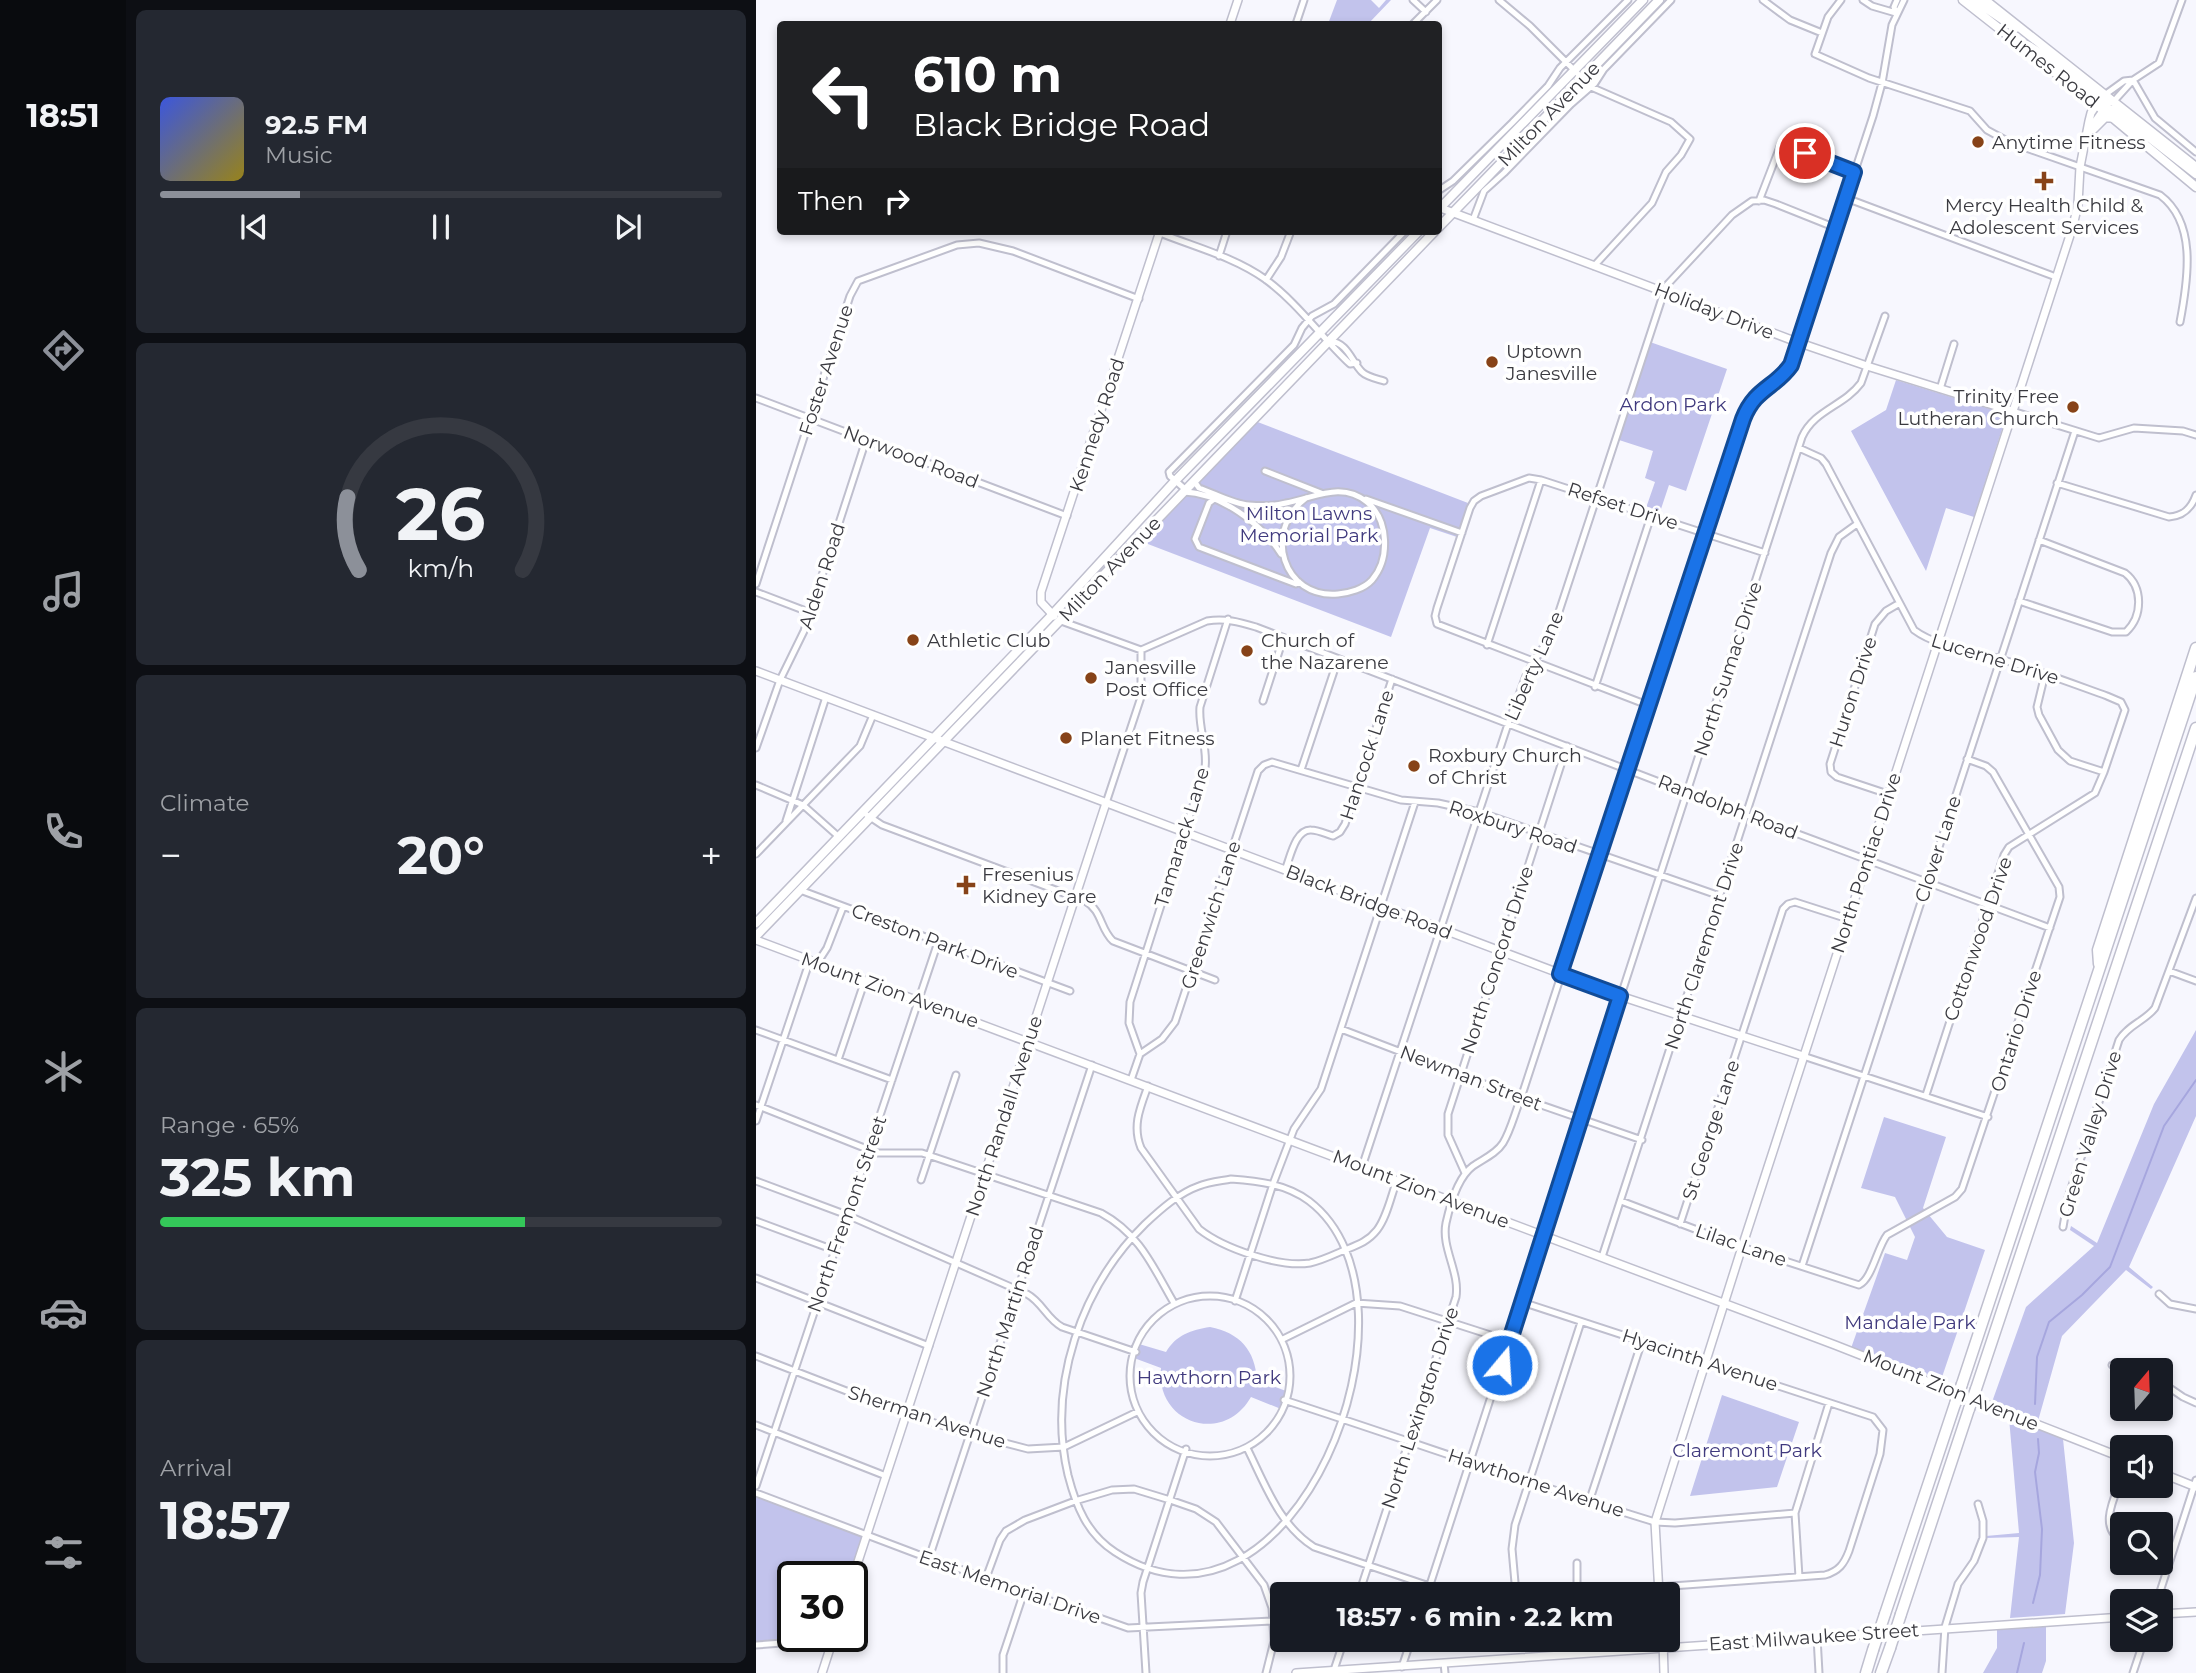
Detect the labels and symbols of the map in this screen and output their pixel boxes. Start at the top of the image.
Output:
street label: Humes Road [1992,19,2104,113]
street label: Milton Avenue [1493,57,1605,171]
pin [1775,123,1835,183]
place label: Anytime Fitness [1992,131,2146,154]
marker: Anytime Fitness [1970,134,1986,150]
marker: Mercy Health Child & Adolescent Services [2034,171,2054,191]
place label: Mercy Health Child & Adolescent Services [1945,194,2143,239]
street label: Holiday Drive [1651,278,1777,344]
street label: Foster Avenue [794,302,858,438]
place label: Uptown Janesville [1505,340,1597,385]
marker: Uptown Janesville [1484,354,1500,370]
street label: Kennedy Road [1065,355,1129,495]
place label: Trinity Free Lutheran Church [1897,385,2059,430]
park label: Ardon Park [1619,393,1727,416]
marker: Trinity Free Lutheran Church [2065,399,2081,415]
street label: Norwood Road [840,421,982,493]
street label: Refset Drive [1565,477,1681,535]
park label: Milton Lawns Memorial Park [1240,502,1379,547]
street label: Milton Avenue [1054,512,1166,626]
street label: Alden Road [794,520,850,632]
street label: North Sumac Drive [1689,579,1767,759]
street label: Liberty Lane [1500,608,1568,724]
place label: Athletic Club [927,629,1051,652]
place label: Church of the Nazarene [1261,629,1389,674]
street label: Lucerne Drive [1928,629,2062,689]
marker: Athletic Club [905,632,921,648]
street label: Huron Drive [1824,634,1882,750]
marker: Church of the Nazarene [1239,643,1255,659]
place label: Janesville Post Office [1104,656,1208,701]
marker: Janesville Post Office [1083,670,1099,686]
street label: Hancock Lane [1335,687,1399,823]
place label: Planet Fitness [1080,727,1215,750]
marker: Planet Fitness [1058,730,1074,746]
place label: Roxbury Church of Christ [1428,744,1582,789]
marker: Roxbury Church of Christ [1406,758,1422,774]
street label: Tamarack Lane [1150,764,1214,910]
street label: Randolph Road [1655,770,1801,844]
street label: North Pontiac Drive [1826,770,1906,956]
street label: Clover Lane [1910,793,1966,905]
street label: Roxbury Road [1446,795,1580,859]
street label: Greenwich Lane [1176,838,1246,992]
street label: North Claremont Drive [1660,839,1748,1053]
street label: Cottonwood Drive [1939,854,2017,1024]
street label: Black Bridge Road [1282,860,1456,944]
place label: Fresenius Kidney Care [982,863,1096,908]
street label: North Concord Drive [1456,863,1538,1057]
marker: Fresenius Kidney Care [956,875,976,895]
street label: Creston Park Drive [848,899,1022,983]
street label: Mount Zion Avenue [798,947,982,1033]
street label: Ontario Drive [1986,967,2046,1095]
street label: North Randall Avenue [961,1013,1047,1219]
street label: Newman Street [1397,1040,1545,1116]
street label: Green Valley Drive [2054,1048,2126,1220]
street label: St George Lane [1677,1057,1745,1203]
street label: North Fremont Street [803,1112,892,1315]
street label: Mount Zion Avenue [1329,1145,1513,1233]
street label: Lilac Lane [1692,1219,1790,1271]
street label: North Martin Road [971,1224,1049,1400]
street label: North Lexington Drive [1376,1304,1464,1512]
park label: Mandale Park [1844,1311,1976,1334]
street label: Hyacinth Avenue [1619,1324,1781,1396]
position arrow [1465,1328,1539,1402]
street label: Mount Zion Avenue [1860,1344,2042,1436]
north arrow [2110,1358,2174,1421]
park label: Hawthorn Park [1137,1366,1282,1389]
street label: Sherman Avenue [845,1381,1009,1453]
park label: Claremont Park [1672,1439,1822,1462]
street label: Hawthorne Avenue [1445,1444,1627,1522]
street label: East Memorial Drive [916,1545,1104,1629]
speed limit sign: 30 [777,1561,868,1652]
street label: East Milwaukee Street [1708,1618,1920,1656]

